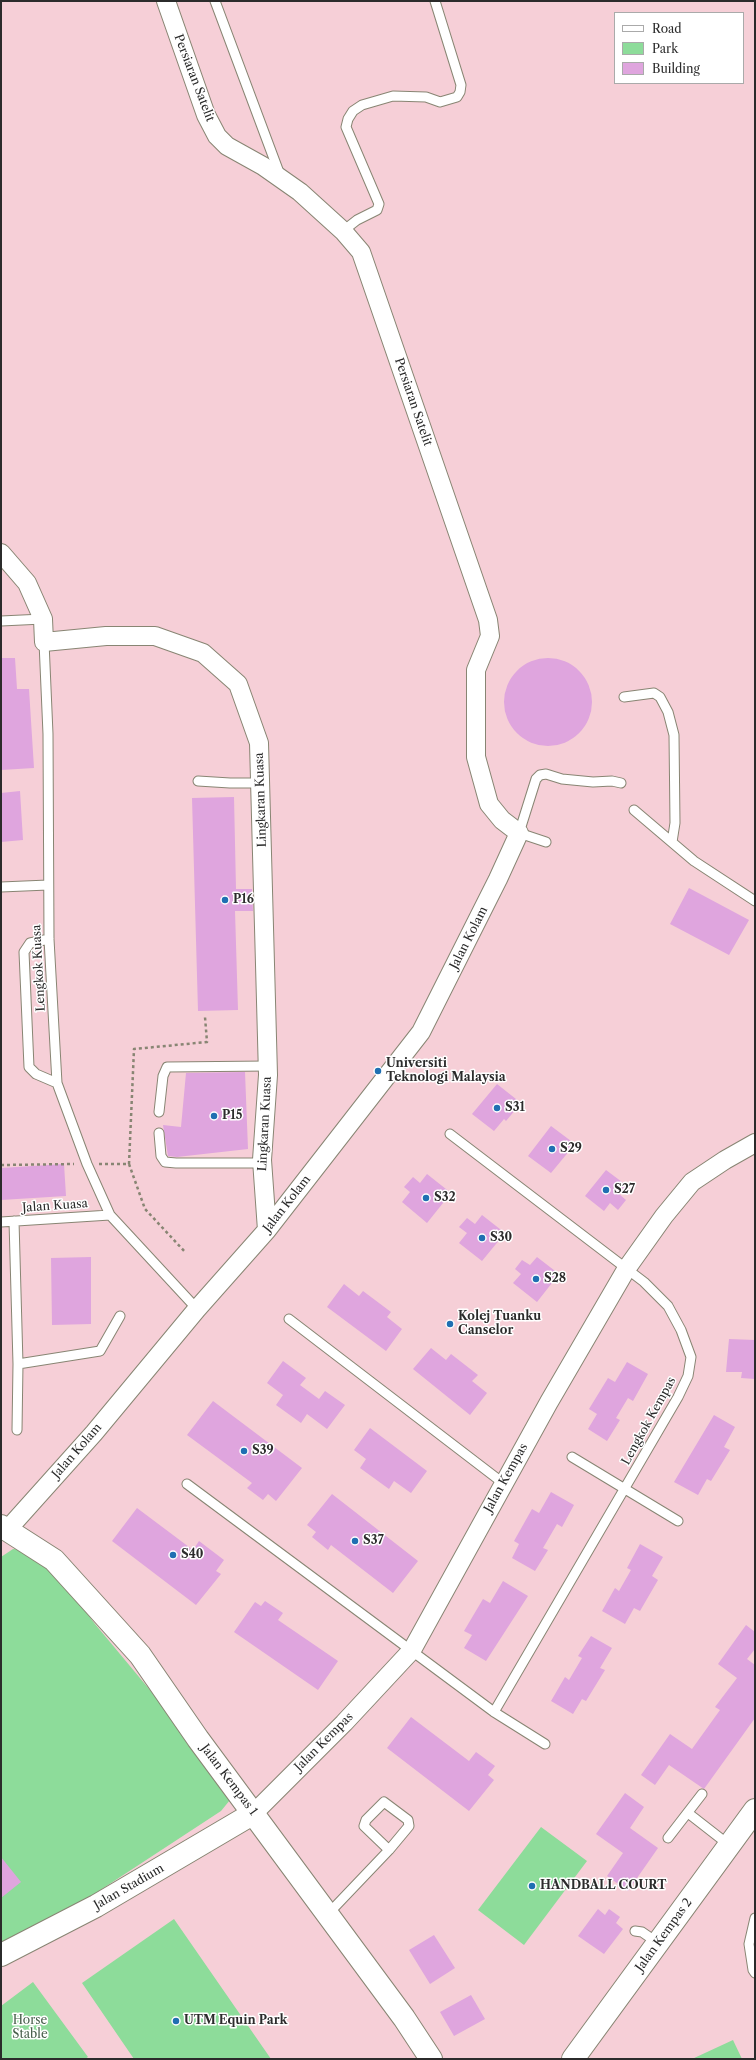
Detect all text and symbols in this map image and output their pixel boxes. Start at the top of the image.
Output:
legend [614,12,744,84]
text: Road [652,21,682,36]
street label: Persiaran Satelit [171,32,217,124]
text: Park [652,41,678,56]
text: Building [652,61,700,76]
street label: Persiaran Satelit [391,356,435,448]
street label: Lingkaran Kuasa [252,752,270,848]
place label: P16 [233,893,254,907]
marker: P16 [220,895,230,905]
street label: Jalan Kolam [447,904,491,972]
street label: Lengkok Kuasa [30,924,48,1012]
place label: Universiti Teknologi Malaysia [386,1057,506,1085]
marker: Universiti Teknologi Malaysia [373,1066,383,1076]
street label: Lingkaran Kuasa [255,1076,275,1172]
place label: S31 [505,1101,525,1115]
marker: S31 [492,1103,502,1113]
place label: P15 [222,1109,242,1123]
marker: P15 [209,1111,219,1121]
place label: S29 [560,1142,582,1156]
marker: S29 [547,1144,557,1154]
street label: Jalan Kolam [260,1173,314,1235]
place label: S27 [614,1183,635,1197]
marker: S27 [601,1185,611,1195]
place label: S32 [434,1191,456,1205]
marker: S32 [421,1193,431,1203]
street label: Jalan Kuasa [22,1197,88,1215]
place label: S30 [490,1231,512,1245]
marker: S30 [477,1233,487,1243]
place label: S28 [544,1272,566,1286]
marker: S28 [531,1274,541,1284]
place label: Kolej Tuanku Canselor [458,1310,541,1338]
marker: Kolej Tuanku Canselor [445,1319,455,1329]
street label: Lengkok Kempas [619,1375,679,1467]
street label: Jalan Kolam [49,1420,105,1482]
street label: Jalan Kempas [481,1441,531,1515]
place label: S39 [252,1444,274,1458]
marker: S39 [239,1446,249,1456]
place label: S37 [363,1534,384,1548]
marker: S37 [350,1536,360,1546]
place label: S40 [181,1548,203,1562]
marker: S40 [168,1550,178,1560]
street label: Jalan Kempas [292,1710,356,1774]
street label: Jalan Kempas 1 [198,1742,260,1818]
street label: Jalan Stadium [91,1861,167,1913]
place label: HANDBALL COURT [540,1879,666,1893]
marker: HANDBALL COURT [527,1881,537,1891]
street label: Jalan Kempas 2 [633,1896,695,1974]
park label: Horse Stable [12,2014,48,2042]
place label: UTM Equin Park [184,2014,287,2028]
marker: UTM Equin Park [171,2016,181,2026]

